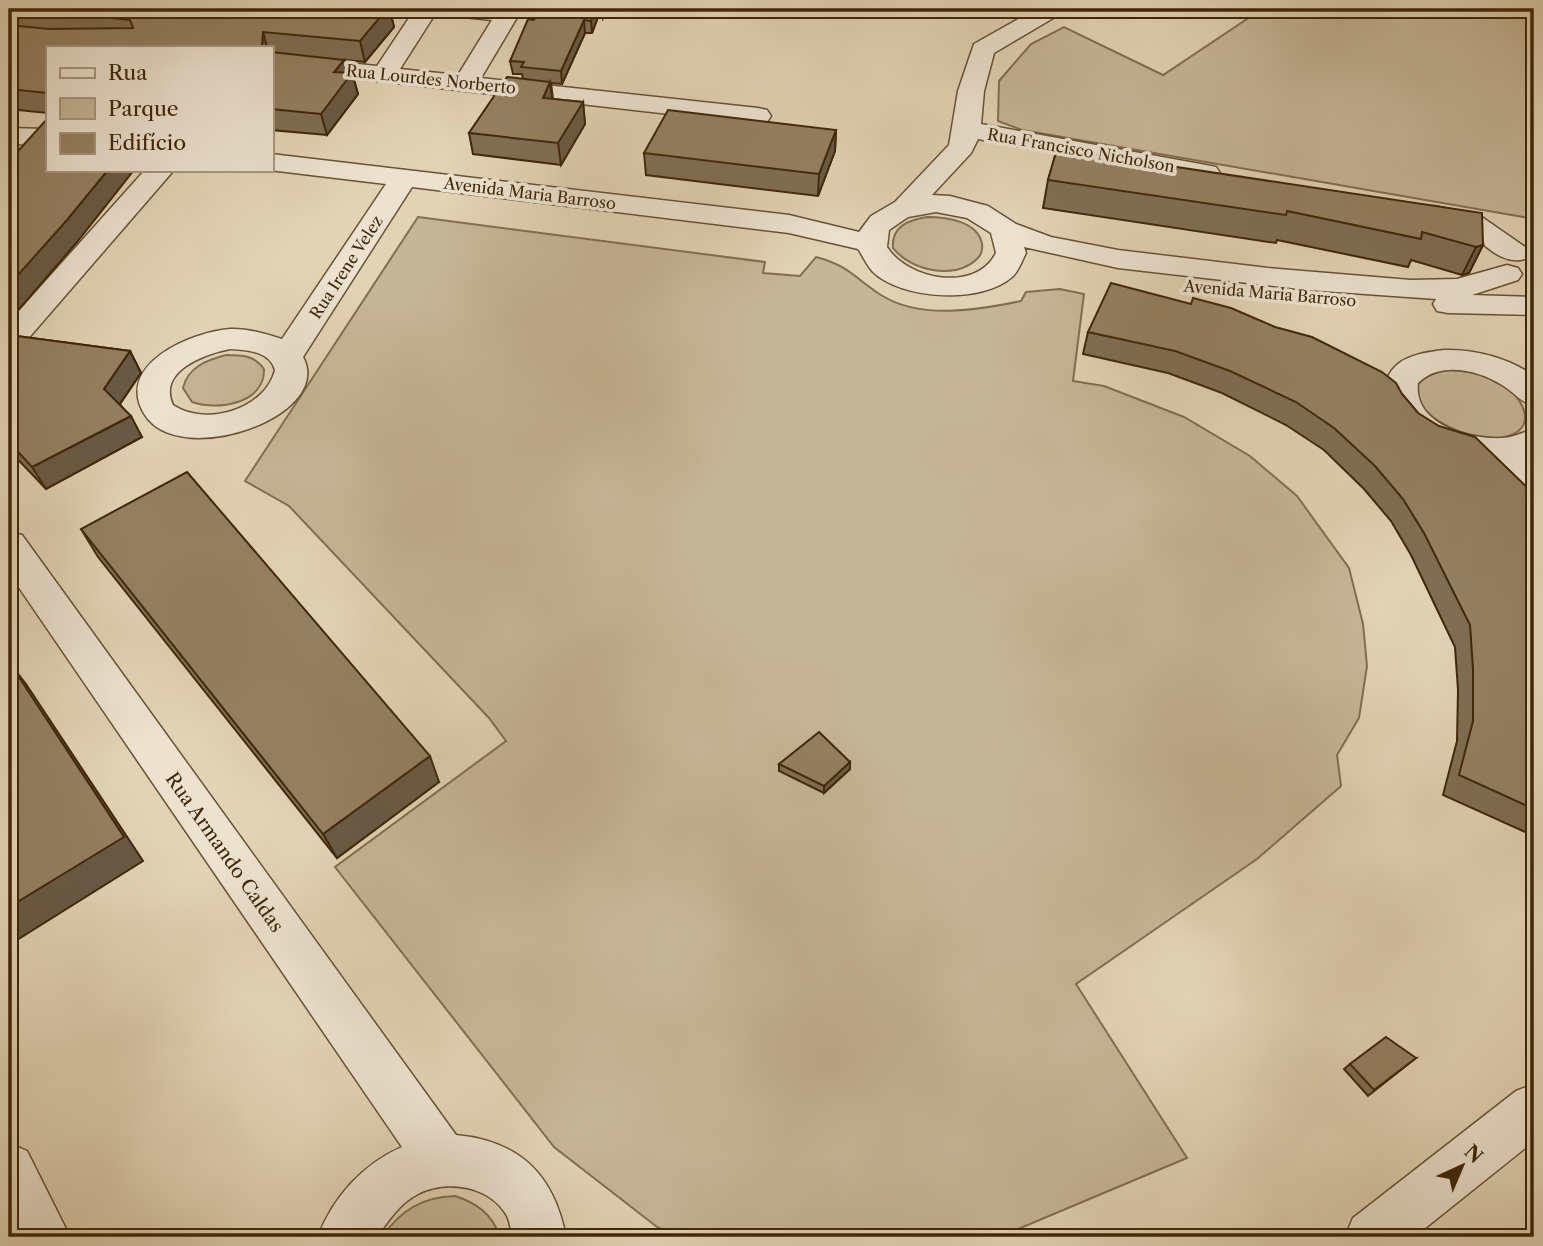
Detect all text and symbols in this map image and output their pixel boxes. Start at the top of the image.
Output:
legend [46,46,273,172]
text: Rua [108,60,148,85]
street label: Rua Lourdes Norberto [345,60,517,98]
text: Parque [108,96,179,121]
street label: Rua Francisco Nicholson [986,124,1176,176]
text: Edifício [108,130,186,155]
street label: Avenida Maria Barroso [442,172,617,214]
street label: Rua Irene Velez [305,212,387,322]
street label: Avenida Maria Barroso [1182,275,1357,311]
street label: Rua Armando Caldas [161,768,288,937]
north arrow [1428,1130,1498,1200]
text: N [1460,1140,1487,1168]

